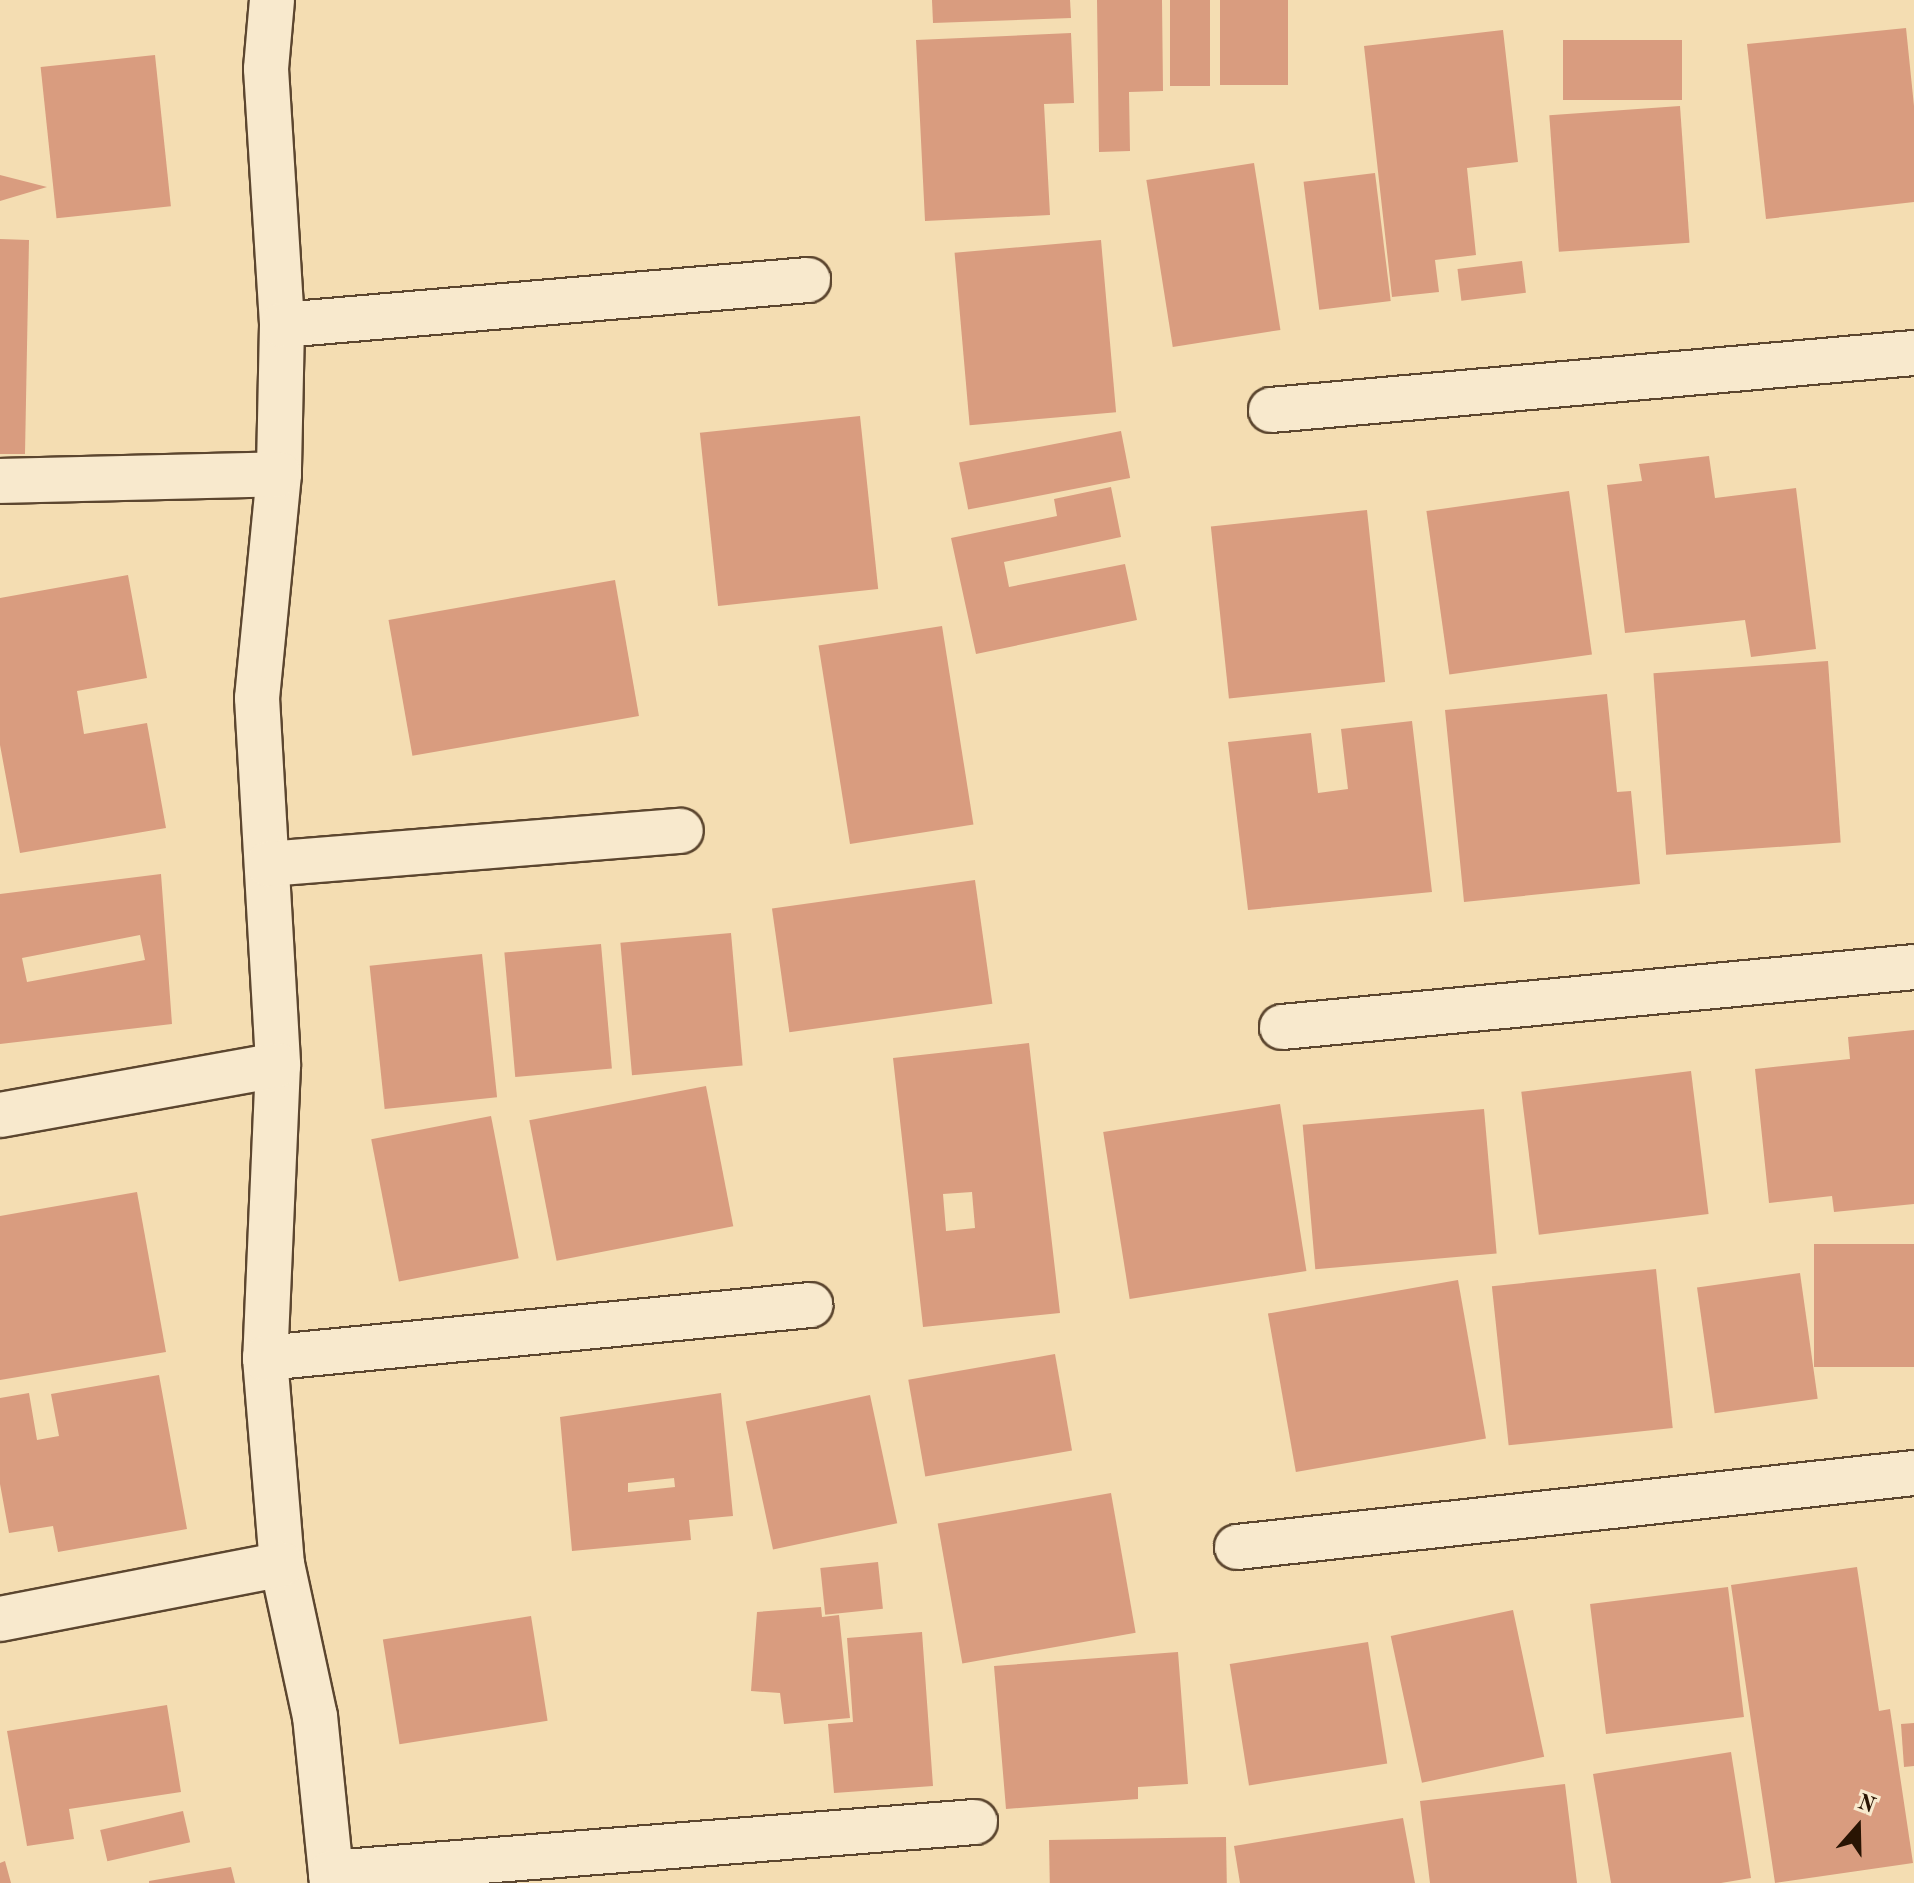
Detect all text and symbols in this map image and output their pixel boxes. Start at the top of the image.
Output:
north arrow [1818,1787,1898,1867]
text: N [1855,1791,1878,1818]

